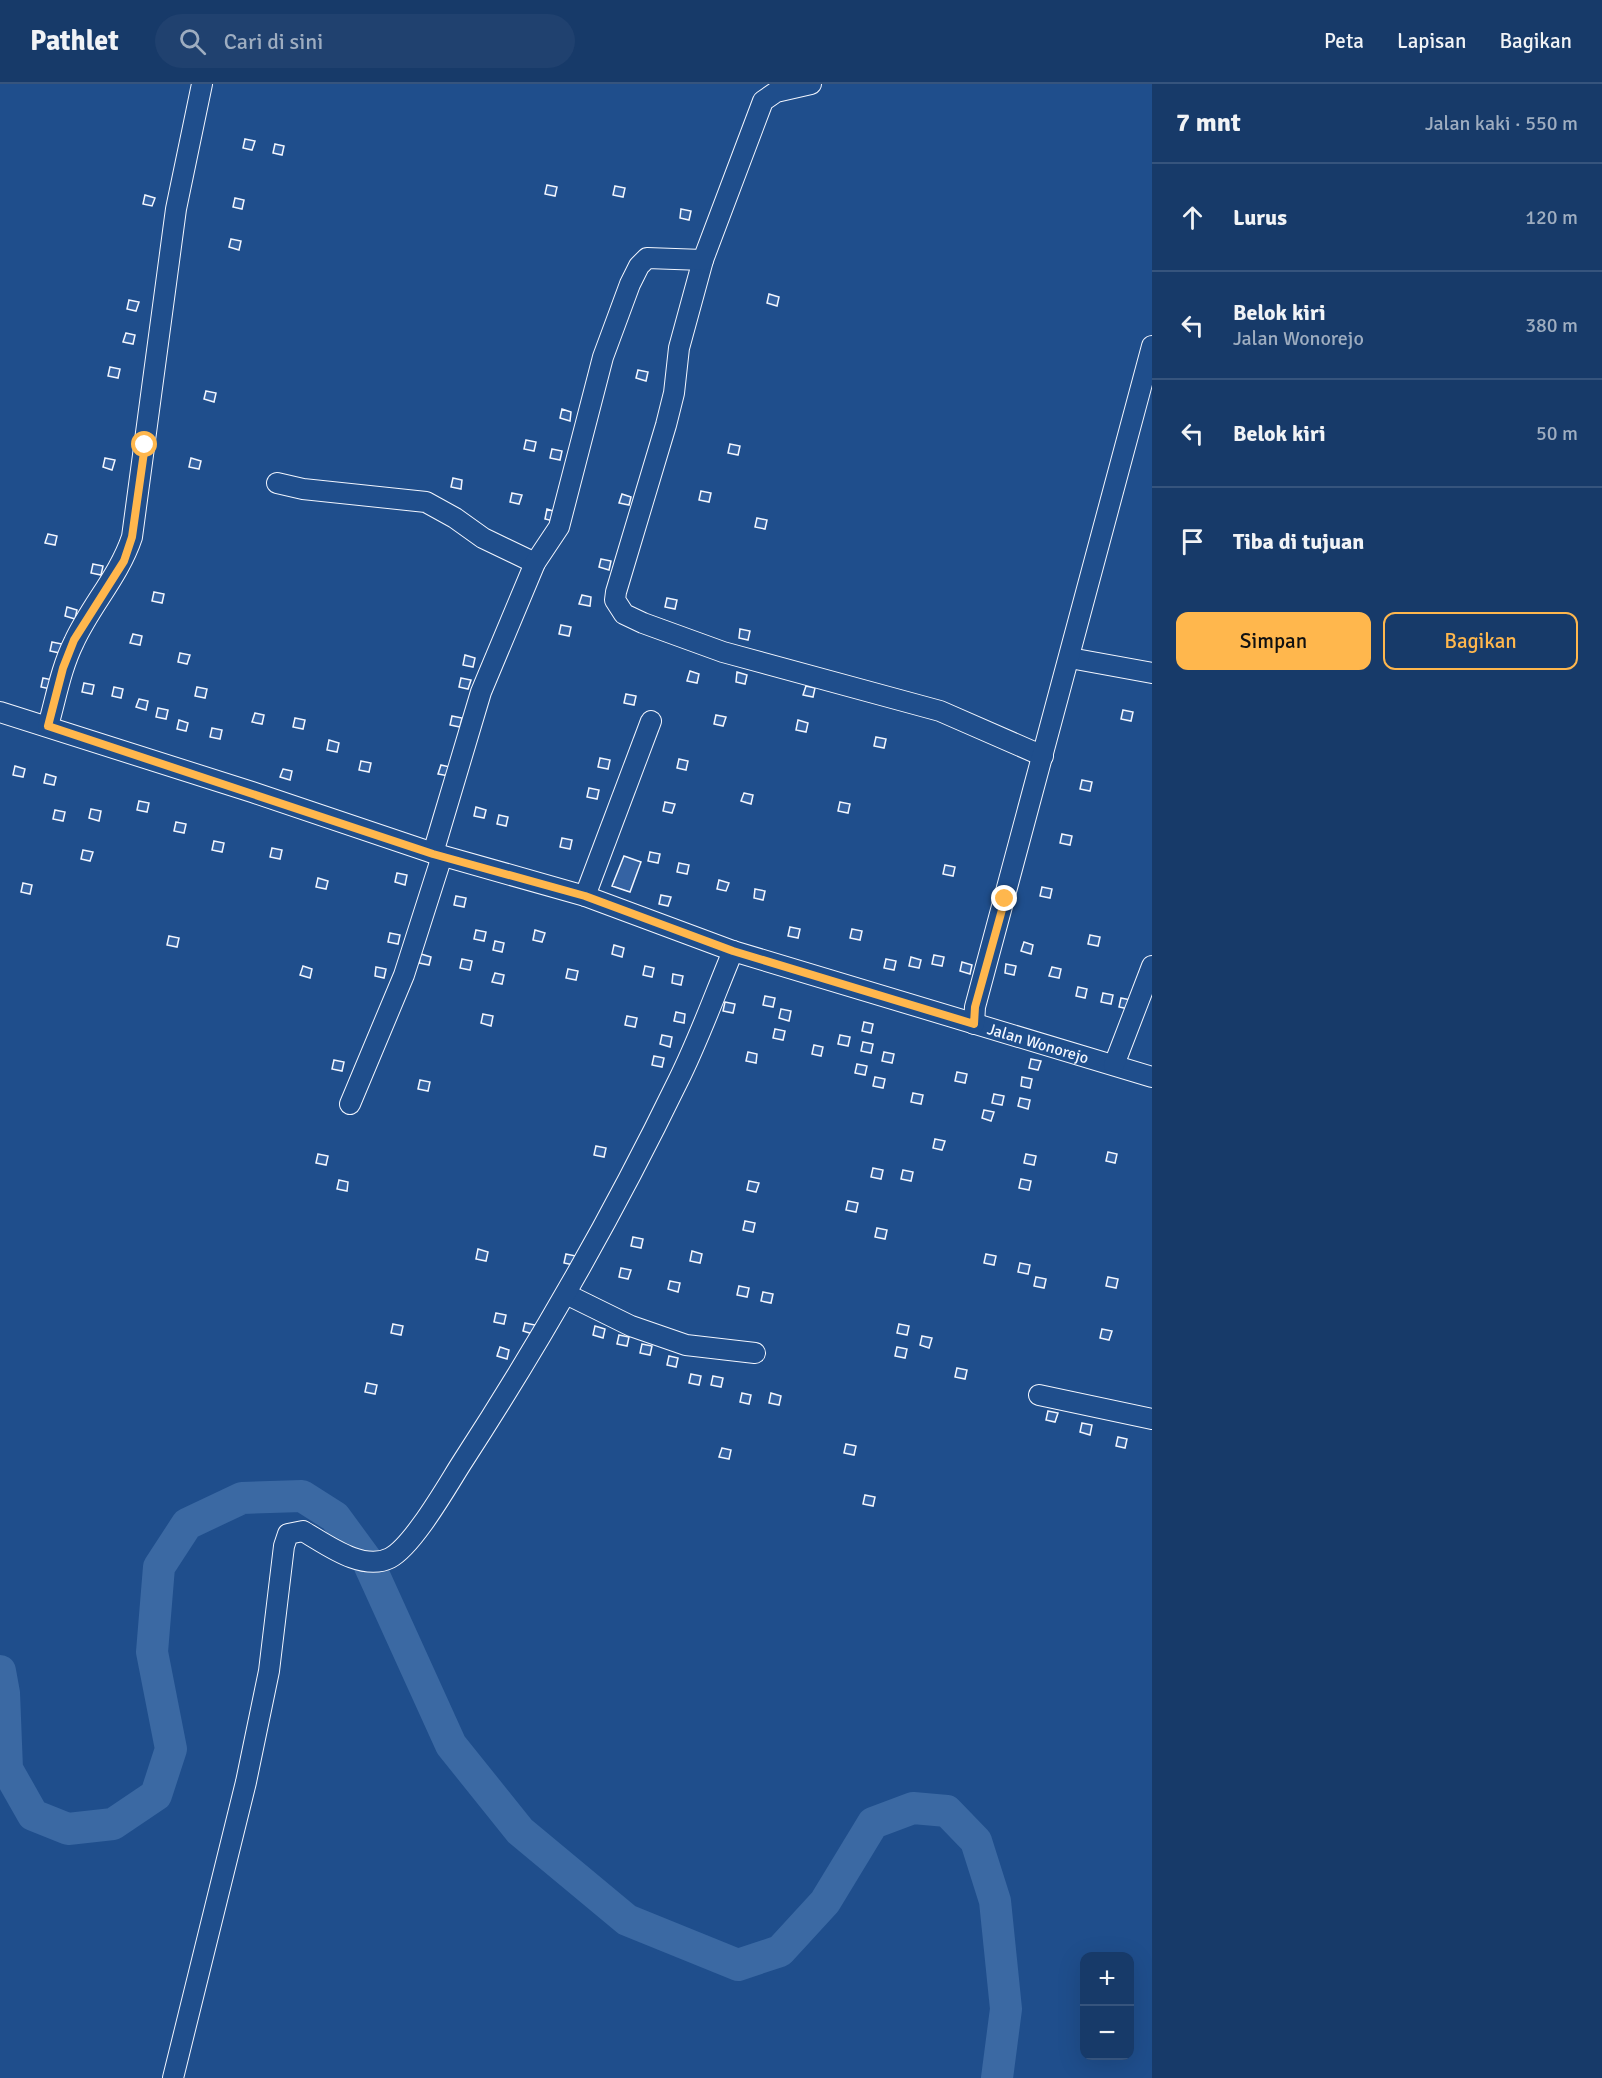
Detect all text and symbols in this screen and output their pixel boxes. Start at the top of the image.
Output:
search box [155,14,575,68]
text: Pathlet [30,24,119,58]
icon: search [176,25,209,58]
text: Cari di sini [224,28,323,55]
text: Peta [1324,28,1364,54]
text: Lapisan [1397,28,1466,54]
text: Bagikan [1499,28,1572,54]
text: 7 mnt [1176,107,1241,139]
text: Jalan kaki · 550 m [1425,111,1578,136]
icon: ahead [1176,201,1209,234]
text: Lurus [1233,204,1287,231]
text: 120 m [1525,205,1578,230]
text: Belok kiri [1233,299,1326,326]
icon: left [1176,309,1209,342]
text: 380 m [1525,313,1578,338]
text: Jalan Wonorejo [1233,326,1364,351]
icon: left [1176,417,1209,450]
text: Belok kiri [1233,420,1326,447]
text: 50 m [1536,421,1578,446]
route start [131,431,157,457]
icon: arrive [1176,525,1209,558]
text: Tiba di tujuan [1233,528,1364,555]
button: Simpan [1176,612,1371,670]
button: Bagikan [1383,612,1578,670]
route end [991,885,1017,911]
street label: Jalan Wonorejo [985,1019,1091,1068]
map controls [1080,1952,1134,2060]
button: + [1080,1952,1134,2006]
button: − [1080,2006,1134,2060]

